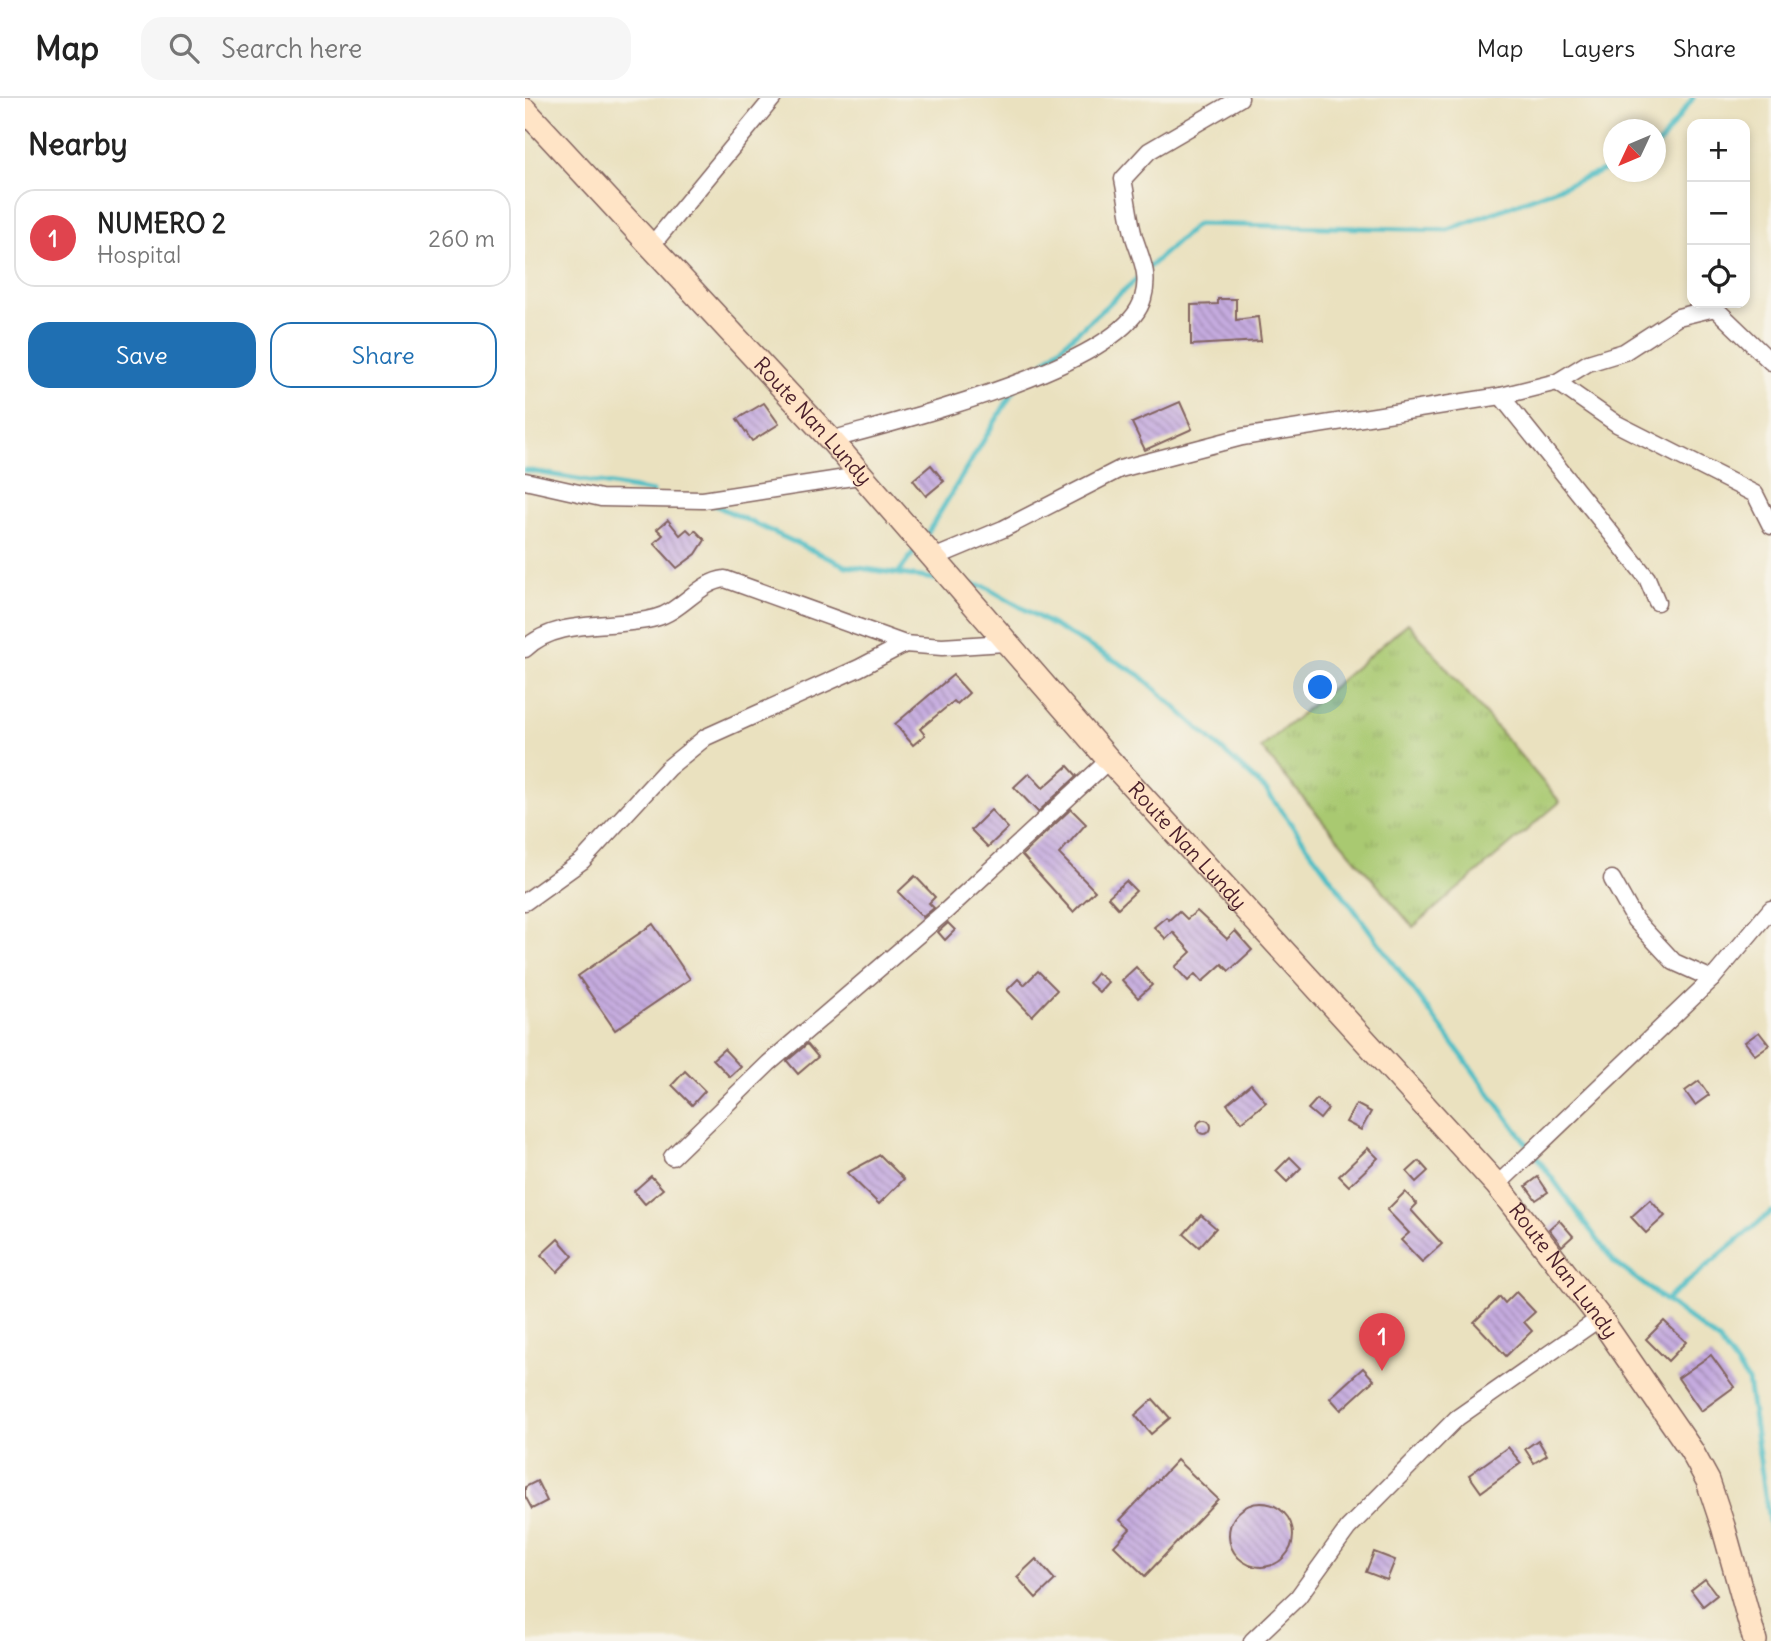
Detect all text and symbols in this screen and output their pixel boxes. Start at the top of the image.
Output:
search box [141,17,631,80]
text: Map [35,27,99,69]
icon: search [165,29,203,67]
text: Search here [221,32,362,65]
text: Map [1477,33,1523,63]
text: Layers [1561,33,1635,63]
text: Share [1673,33,1736,63]
north arrow [1603,119,1666,182]
map controls [1687,119,1750,308]
button: + [1687,119,1750,182]
text: Nearby [28,125,128,163]
button: − [1687,182,1750,245]
text: NUMERO 2 [97,207,226,240]
text: 1 [48,224,58,253]
text: 260 m [428,224,495,253]
text: Hospital [97,240,181,269]
button: locate [1687,245,1750,308]
button: Save [28,322,256,388]
button: Share [270,322,497,388]
street label: Route Nan Lundy [748,351,878,491]
your location [1303,670,1337,704]
street label: Route Nan Lundy [1122,776,1253,915]
street label: Route Nan Lundy [1503,1197,1624,1344]
pin: 1 [1359,1313,1405,1371]

